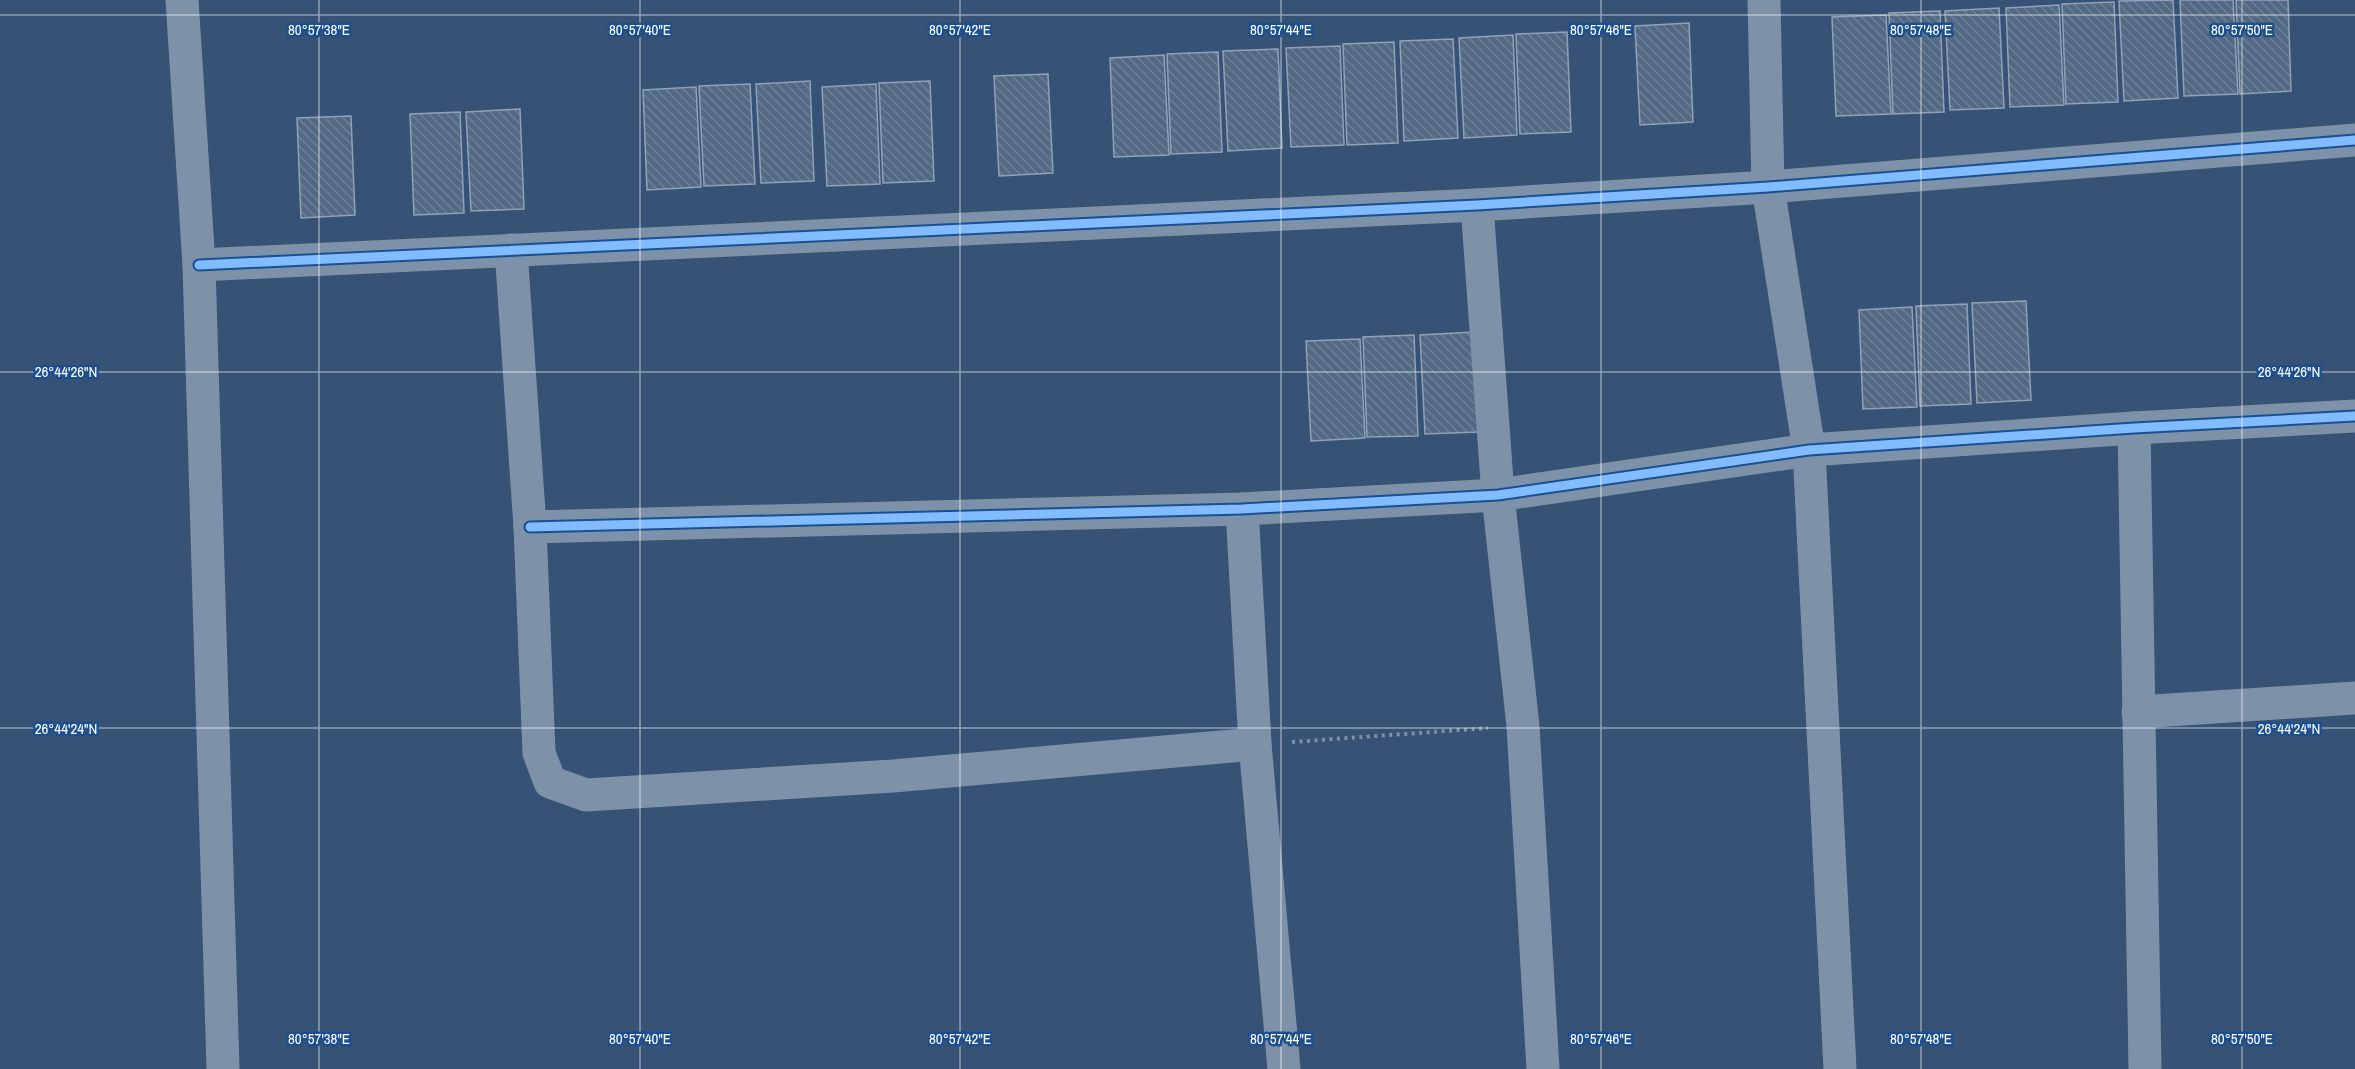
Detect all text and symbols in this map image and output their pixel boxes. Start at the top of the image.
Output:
text: 80°57'38"E [288,19,350,40]
text: 80°57'40"E [609,19,671,40]
text: 80°57'42"E [929,19,991,40]
text: 80°57'44"E [1250,19,1312,40]
text: 80°57'46"E [1570,19,1632,40]
text: 80°57'48"E [1890,19,1952,40]
text: 80°57'50"E [2211,19,2273,40]
text: 26°44'26"N [35,361,97,382]
text: 26°44'26"N [2258,361,2320,382]
text: 26°44'24"N [35,718,97,739]
text: 26°44'24"N [2258,718,2320,739]
text: 80°57'38"E [288,1028,350,1049]
text: 80°57'40"E [609,1028,671,1049]
text: 80°57'42"E [929,1028,991,1049]
text: 80°57'44"E [1250,1028,1312,1049]
text: 80°57'46"E [1570,1028,1632,1049]
text: 80°57'48"E [1890,1028,1952,1049]
text: 80°57'50"E [2211,1028,2273,1049]

